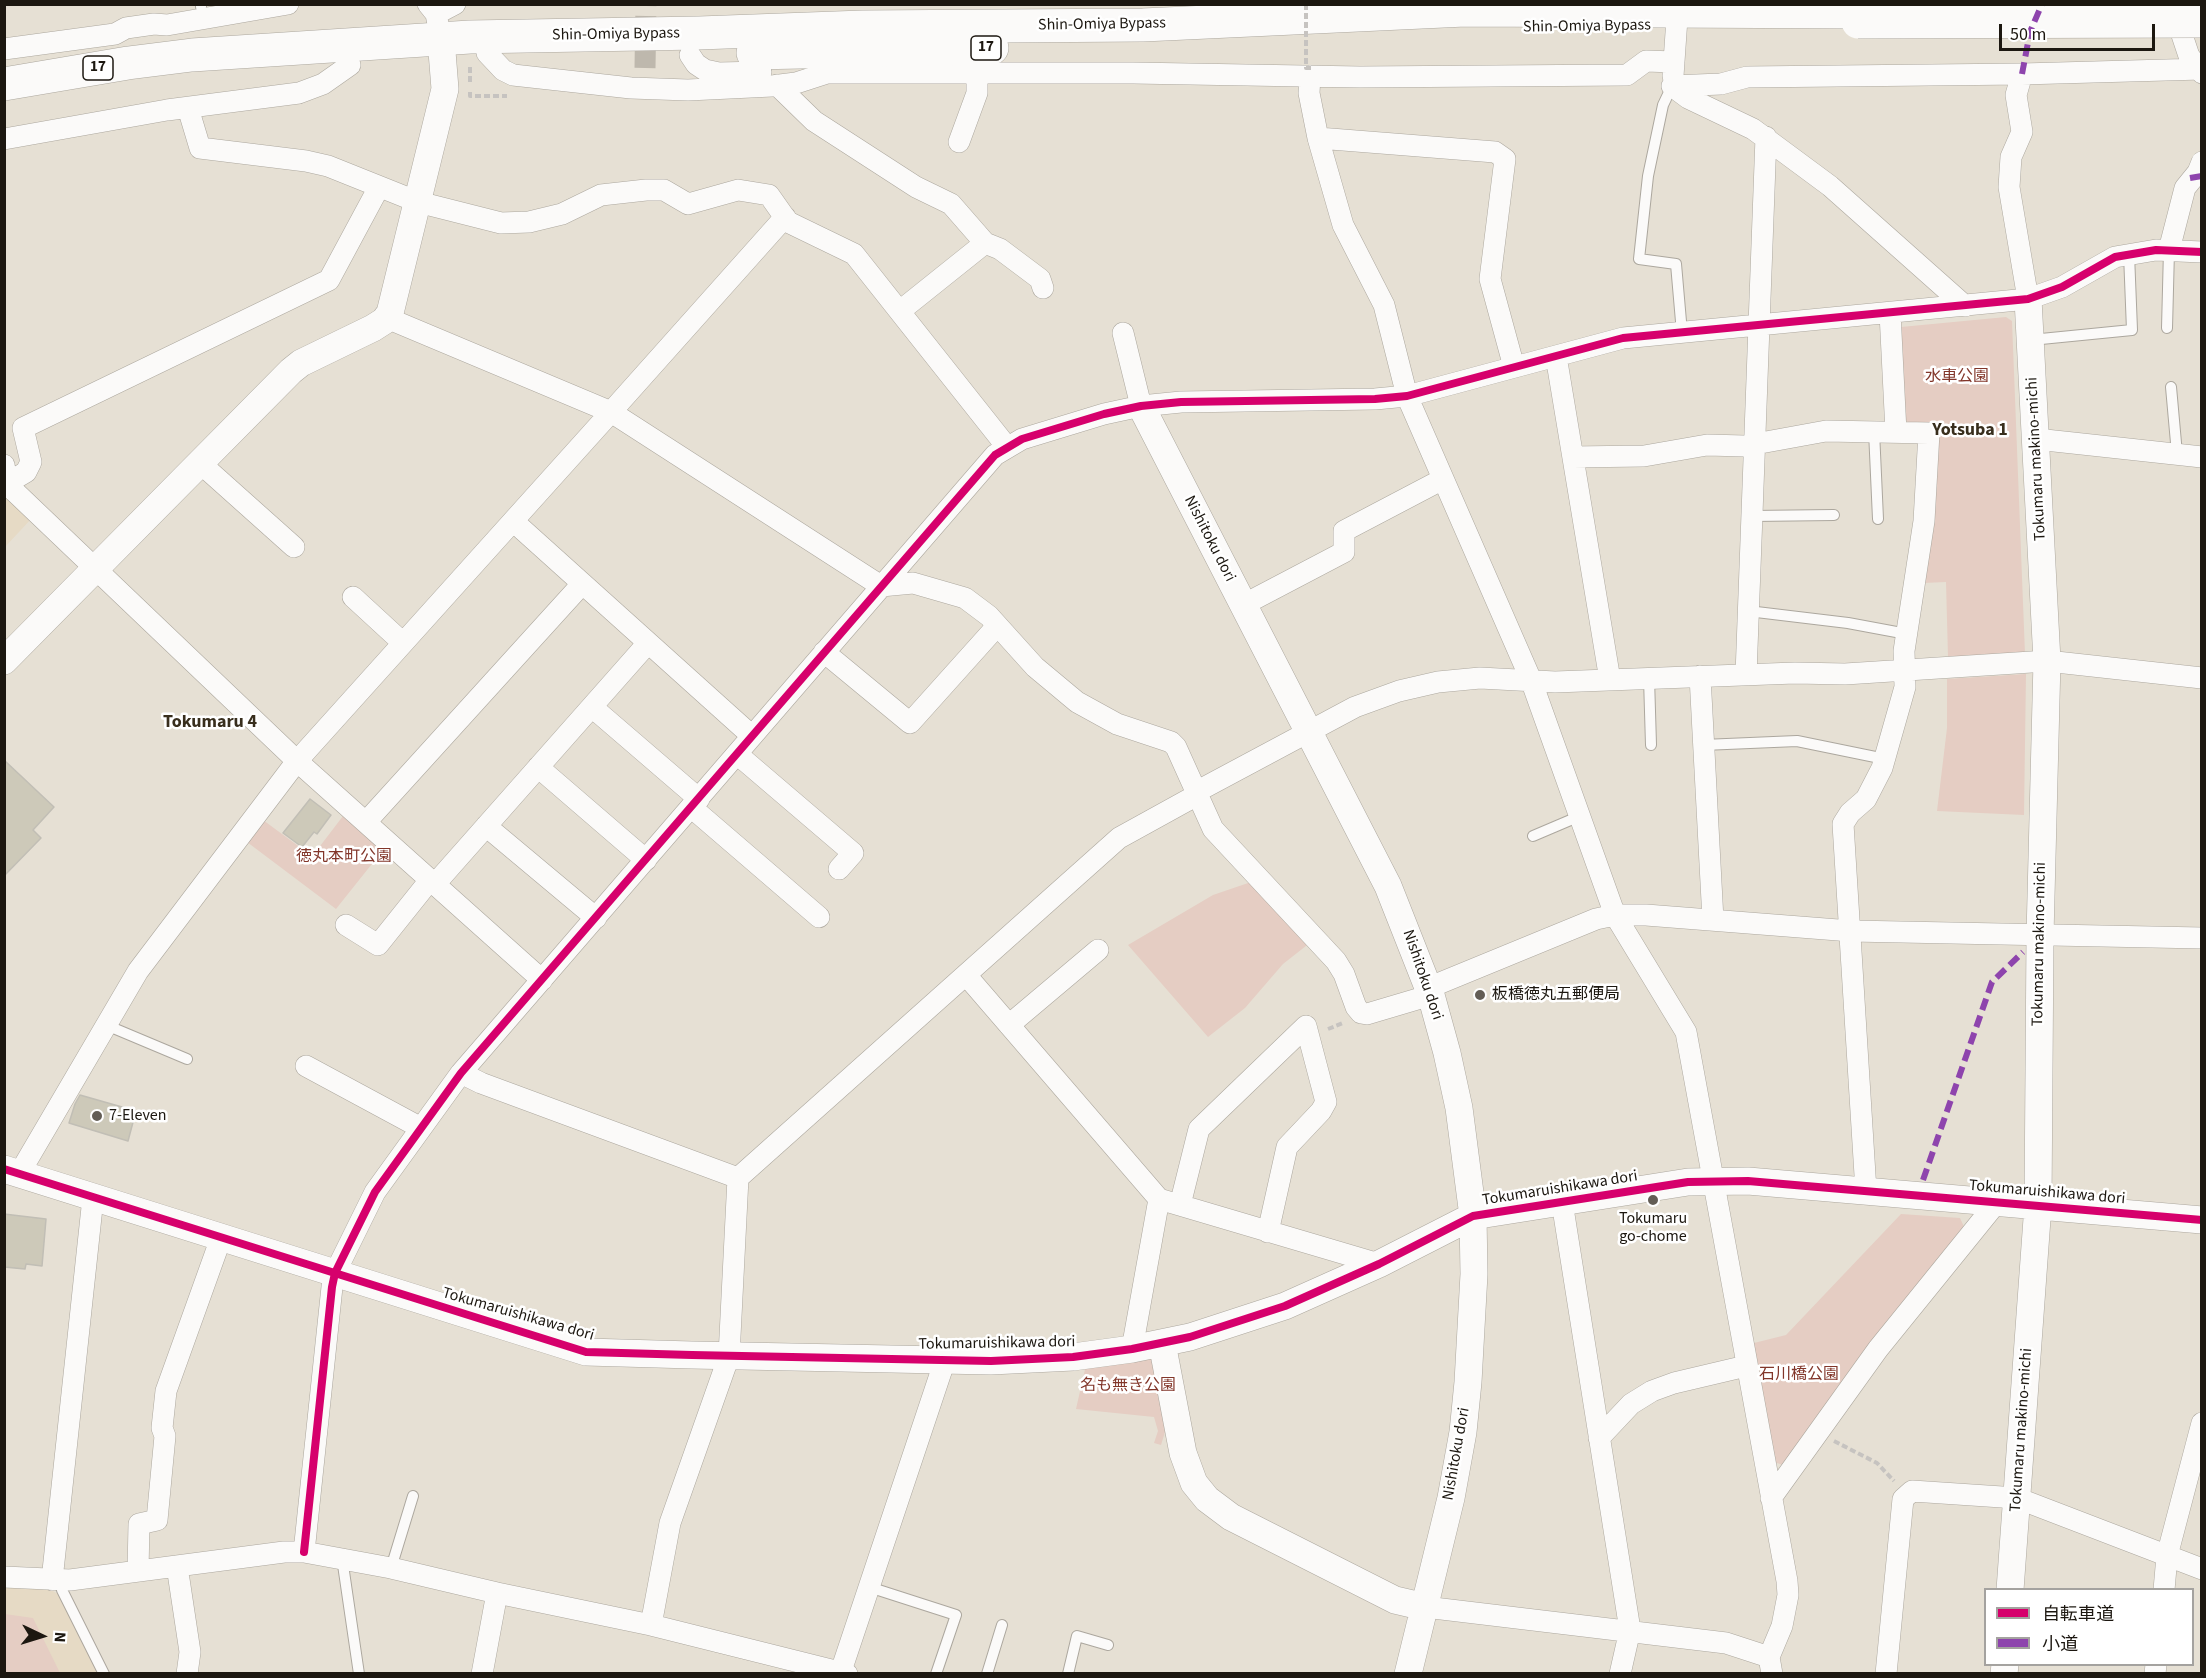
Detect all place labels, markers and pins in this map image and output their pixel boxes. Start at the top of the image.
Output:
place label: 板橋徳丸五郵便局 [1492,985,1620,1005]
marker: 板橋徳丸五郵便局 [1473,988,1487,1002]
place label: 7-Eleven [109,1106,167,1126]
marker: 7-Eleven [90,1109,104,1123]
marker: Tokumaru go-chome [1646,1193,1660,1207]
place label: Tokumaru go-chome [1619,1209,1687,1247]

